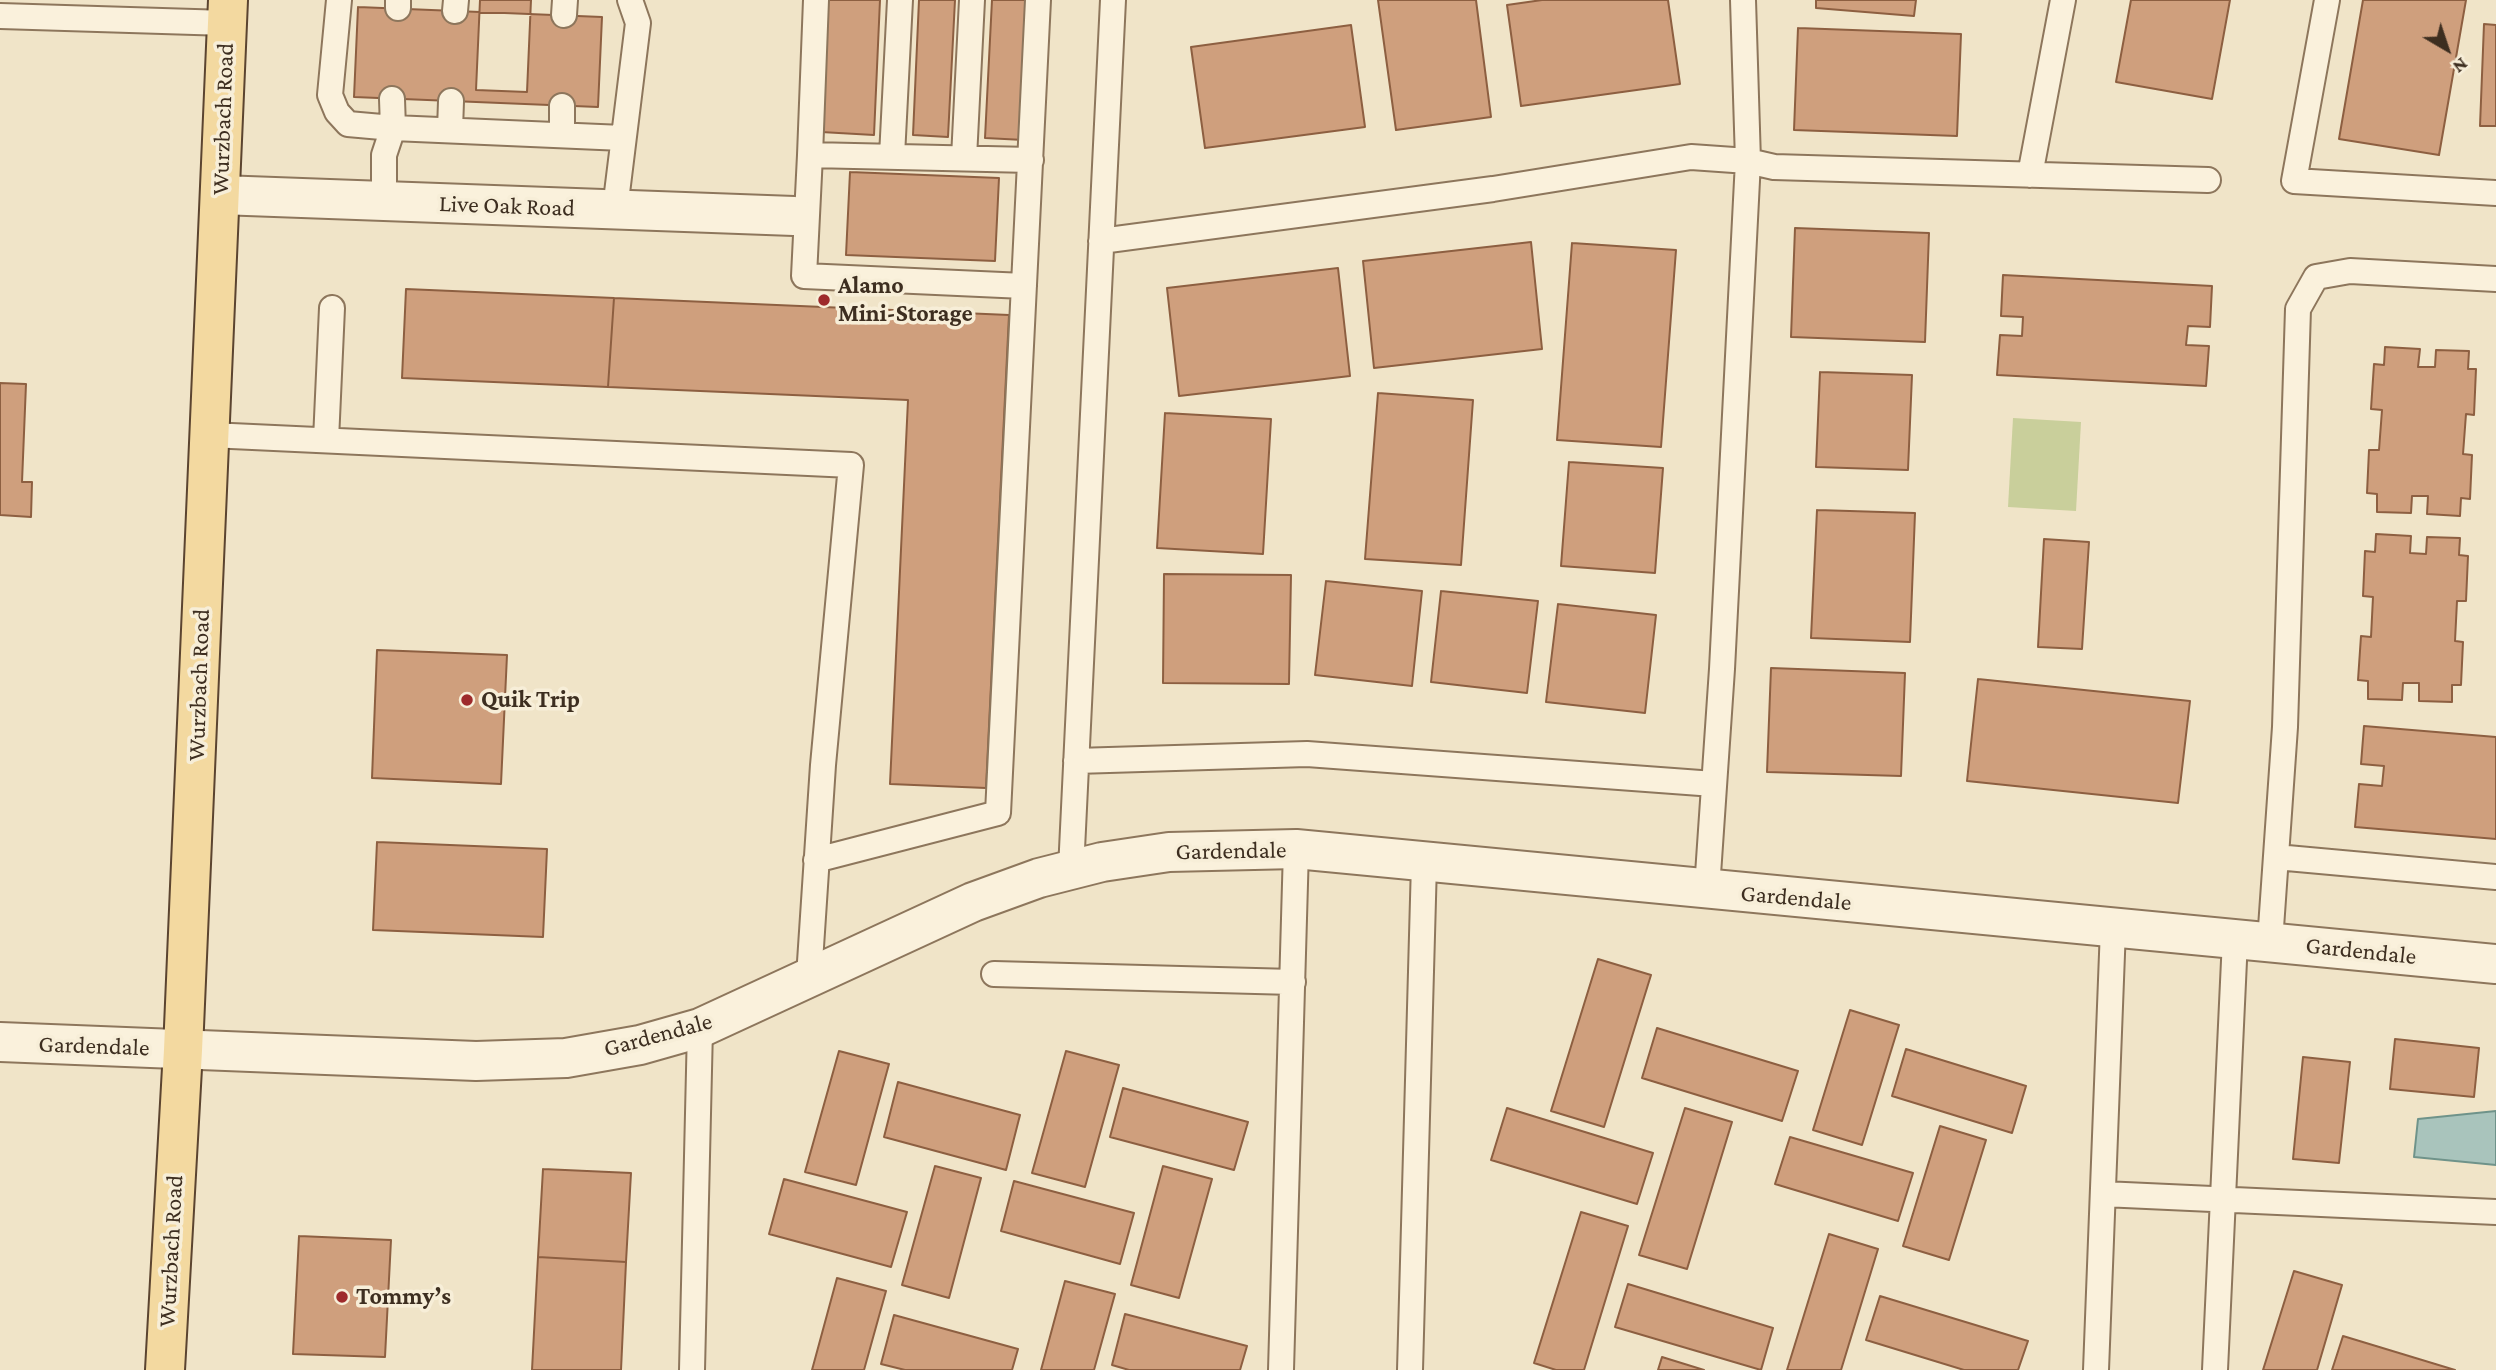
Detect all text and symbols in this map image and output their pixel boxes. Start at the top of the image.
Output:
north arrow [2412,14,2482,84]
street label: Wurzbach Road [206,42,240,196]
text: N [2449,53,2472,78]
street label: Live Oak Road [439,189,575,223]
place label: Alamo Mini-Storage [838,272,973,328]
marker: Alamo Mini-Storage [816,292,832,308]
street label: Wurzbach Road [182,608,216,762]
place label: Quik Trip [481,686,580,714]
marker: Quik Trip [459,692,475,708]
street label: Gardendale [1175,836,1287,866]
street label: Gardendale [1739,879,1853,917]
street label: Gardendale [2304,931,2418,971]
street label: Gardendale [601,1007,715,1063]
street label: Gardendale [38,1030,150,1062]
street label: Wurzbach Road [153,1174,189,1328]
place label: Tommy’s [356,1283,451,1311]
marker: Tommy’s [334,1289,350,1305]

